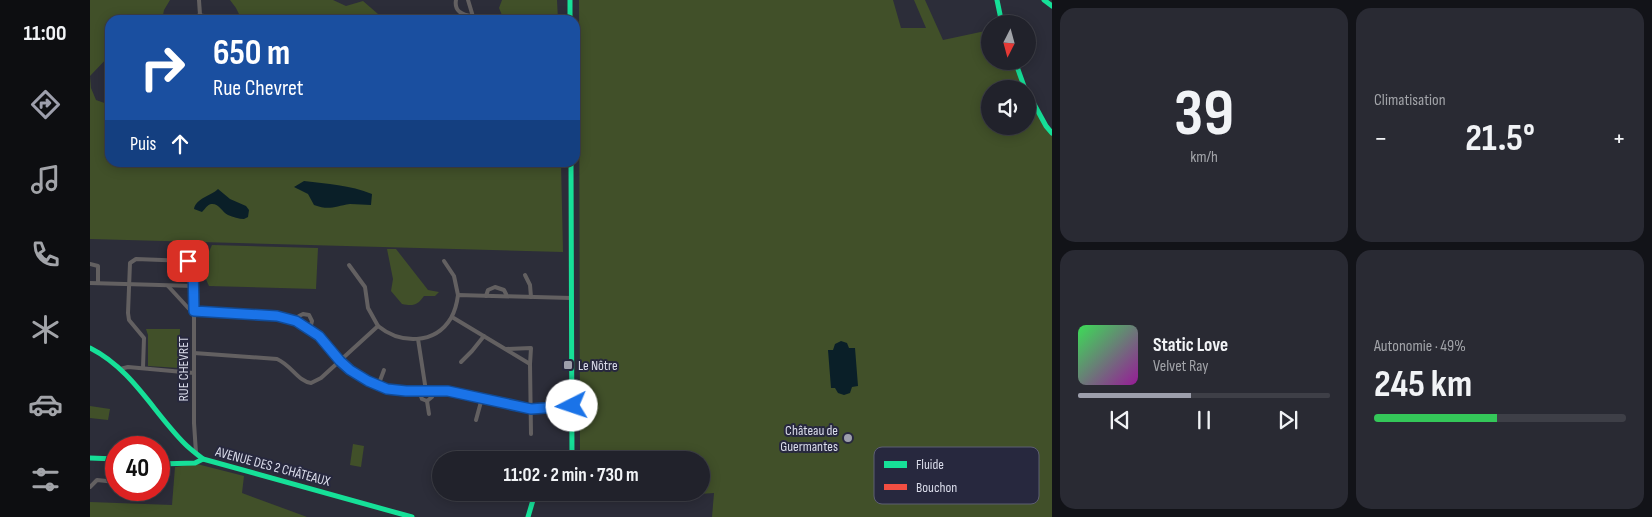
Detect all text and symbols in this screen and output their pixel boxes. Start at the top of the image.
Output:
north arrow [981,15,1036,70]
map controls [981,15,1036,135]
text: 11:00 [23,20,67,47]
text: 650 m [213,32,290,75]
icon: right [130,35,195,100]
text: Rue Chevret [213,75,303,102]
text: 39 [1174,76,1234,154]
button: sound [981,80,1036,135]
icon: directions [28,87,63,122]
text: Climatisation [1374,91,1446,110]
text: 21.5° [1465,116,1535,161]
text: − [1374,122,1388,155]
text: + [1612,122,1626,155]
icon: ahead [166,130,194,158]
text: Puis [130,133,156,156]
text: km/h [1190,148,1218,167]
icon: music [28,162,63,197]
icon: phone [28,237,63,272]
pin [167,240,209,282]
icon: arrive [174,247,202,275]
icon: climate [28,312,63,347]
text: Static Love [1153,334,1228,357]
street label: RUE CHEVRET [175,336,192,402]
text: Autonomie · 49% [1374,337,1466,356]
place label: Le Nôtre [578,357,618,374]
text: Velvet Ray [1153,357,1208,376]
marker: Le Nôtre [562,359,574,371]
text: 245 km [1374,362,1472,407]
position arrow [545,379,597,431]
icon: car [28,387,63,422]
icon: previous [1106,406,1134,434]
icon: pause [1190,406,1218,434]
icon: next [1274,406,1302,434]
place label: Château de Guermantes [780,422,838,455]
marker: Château de Guermantes [842,432,854,444]
speed limit sign: 40 [105,436,170,501]
street label: AVENUE DES 2 CHÂTEAUX [213,443,332,490]
legend [874,447,1039,504]
text: Fluide [916,456,944,473]
icon: filters [28,462,63,497]
text: 11:02 · 2 min · 730 m [503,464,639,487]
text: Bouchon [916,479,957,496]

